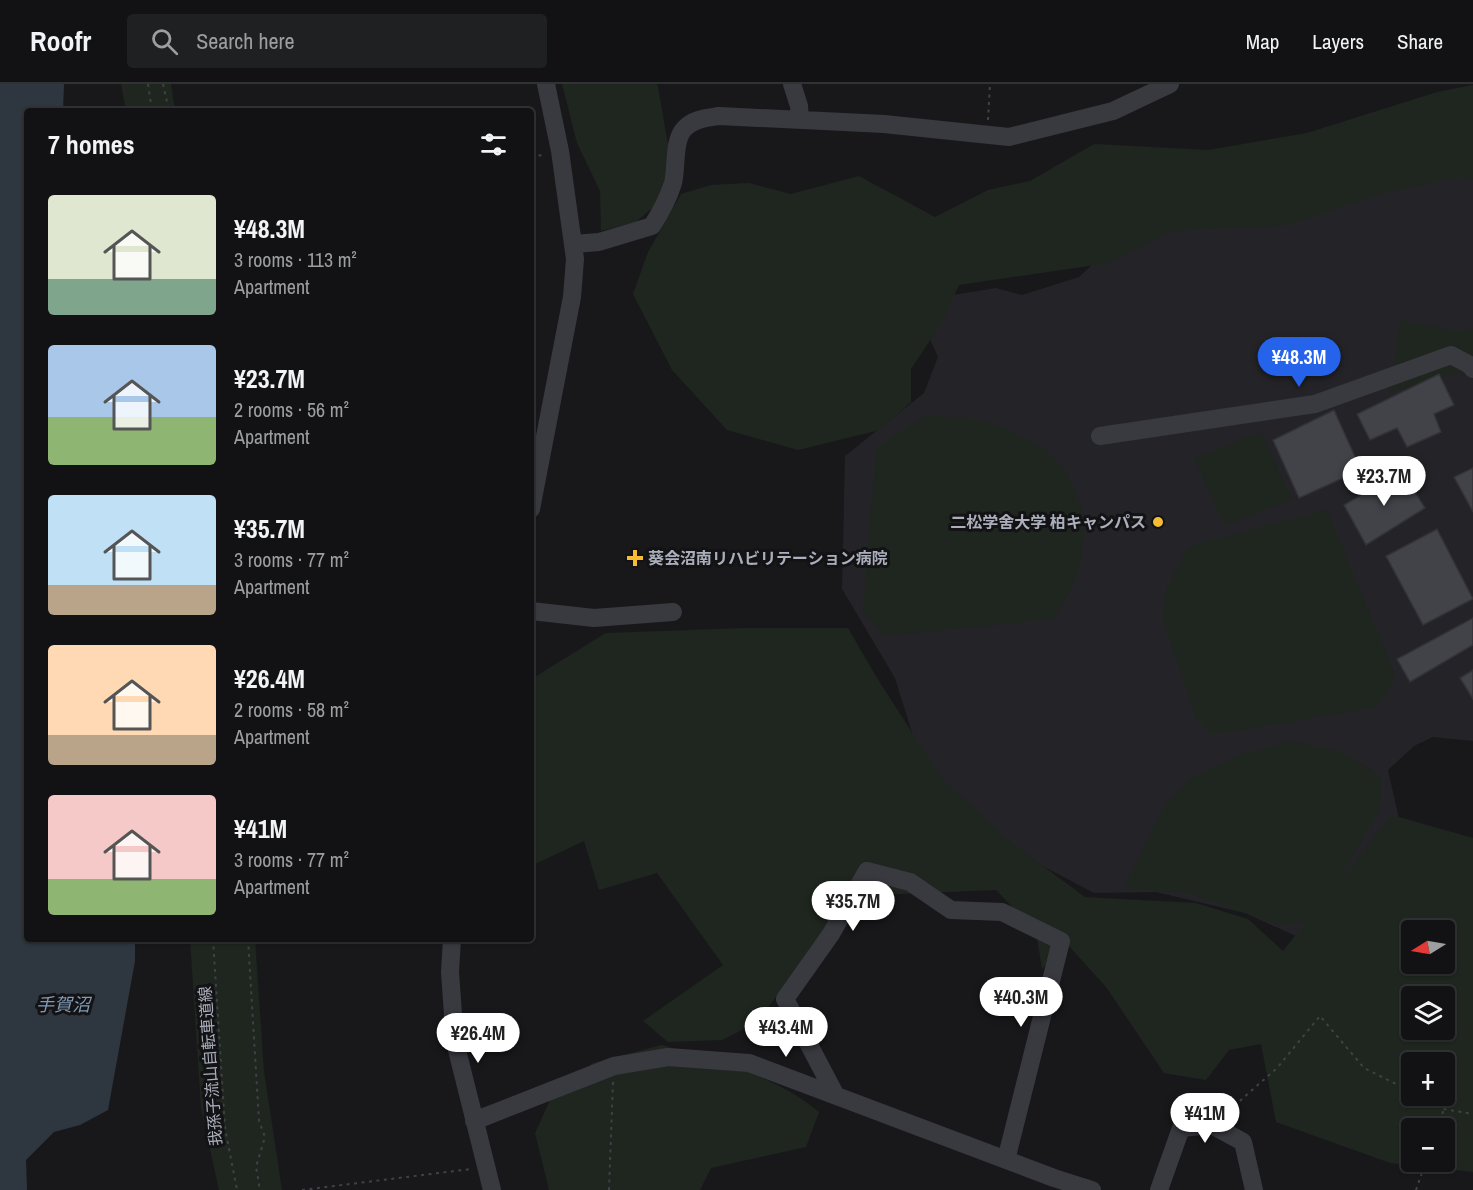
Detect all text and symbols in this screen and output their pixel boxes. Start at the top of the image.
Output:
search box [127,14,547,68]
text: Roofr [30,22,91,60]
icon: search [148,25,181,58]
text: Search here [196,26,295,56]
text: Map [1246,27,1279,56]
text: Layers [1312,27,1364,56]
text: Share [1397,27,1443,56]
text: 7 homes [48,127,135,162]
icon: filters [477,128,510,161]
text: ¥48.3M [234,211,305,246]
icon: home [96,219,168,291]
text: 3 rooms · 113 m² [234,246,357,273]
text: Apartment [234,273,310,300]
pin: ¥48.3M [1250,337,1348,388]
text: ¥48.3M [1272,343,1326,370]
text: ¥23.7M [234,361,305,396]
icon: home [96,369,168,441]
text: 2 rooms · 56 m² [234,396,349,423]
text: Apartment [234,423,310,450]
pin: ¥23.7M [1335,456,1433,507]
text: ¥23.7M [1357,462,1411,489]
text: ¥35.7M [234,511,305,546]
place label: 二松学舍大学 柏キャンパス [950,511,1146,533]
marker: 二松学舍大学 柏キャンパス [1151,515,1165,529]
icon: home [96,519,168,591]
text: 3 rooms · 77 m² [234,546,349,573]
place label: 葵会沼南リハビリテーション病院 [648,547,888,569]
marker: 葵会沼南リハビリテーション病院 [626,549,644,567]
text: Apartment [234,573,310,600]
text: ¥26.4M [234,661,305,696]
icon: home [96,669,168,741]
text: 2 rooms · 58 m² [234,696,349,723]
text: Apartment [234,723,310,750]
text: ¥41M [234,811,287,846]
icon: home [96,819,168,891]
text: 3 rooms · 77 m² [234,846,349,873]
text: Apartment [234,873,310,900]
pin: ¥35.7M [804,881,902,932]
text: ¥35.7M [826,887,880,914]
north arrow [1401,920,1455,974]
map controls [1401,920,1455,1172]
pin: ¥40.3M [972,977,1070,1028]
text: ¥40.3M [994,983,1048,1010]
street label: 我孫子流山自転車道線 [193,985,227,1147]
button: layers [1401,986,1455,1040]
water label: 手賀沼 [36,992,93,1017]
pin: ¥43.4M [737,1007,835,1058]
pin: ¥26.4M [429,1013,527,1064]
text: ¥43.4M [759,1013,813,1040]
text: ¥26.4M [451,1019,505,1046]
button: + [1401,1052,1455,1106]
pin: ¥41M [1169,1093,1241,1144]
text: ¥41M [1184,1099,1226,1126]
button: − [1401,1118,1455,1172]

